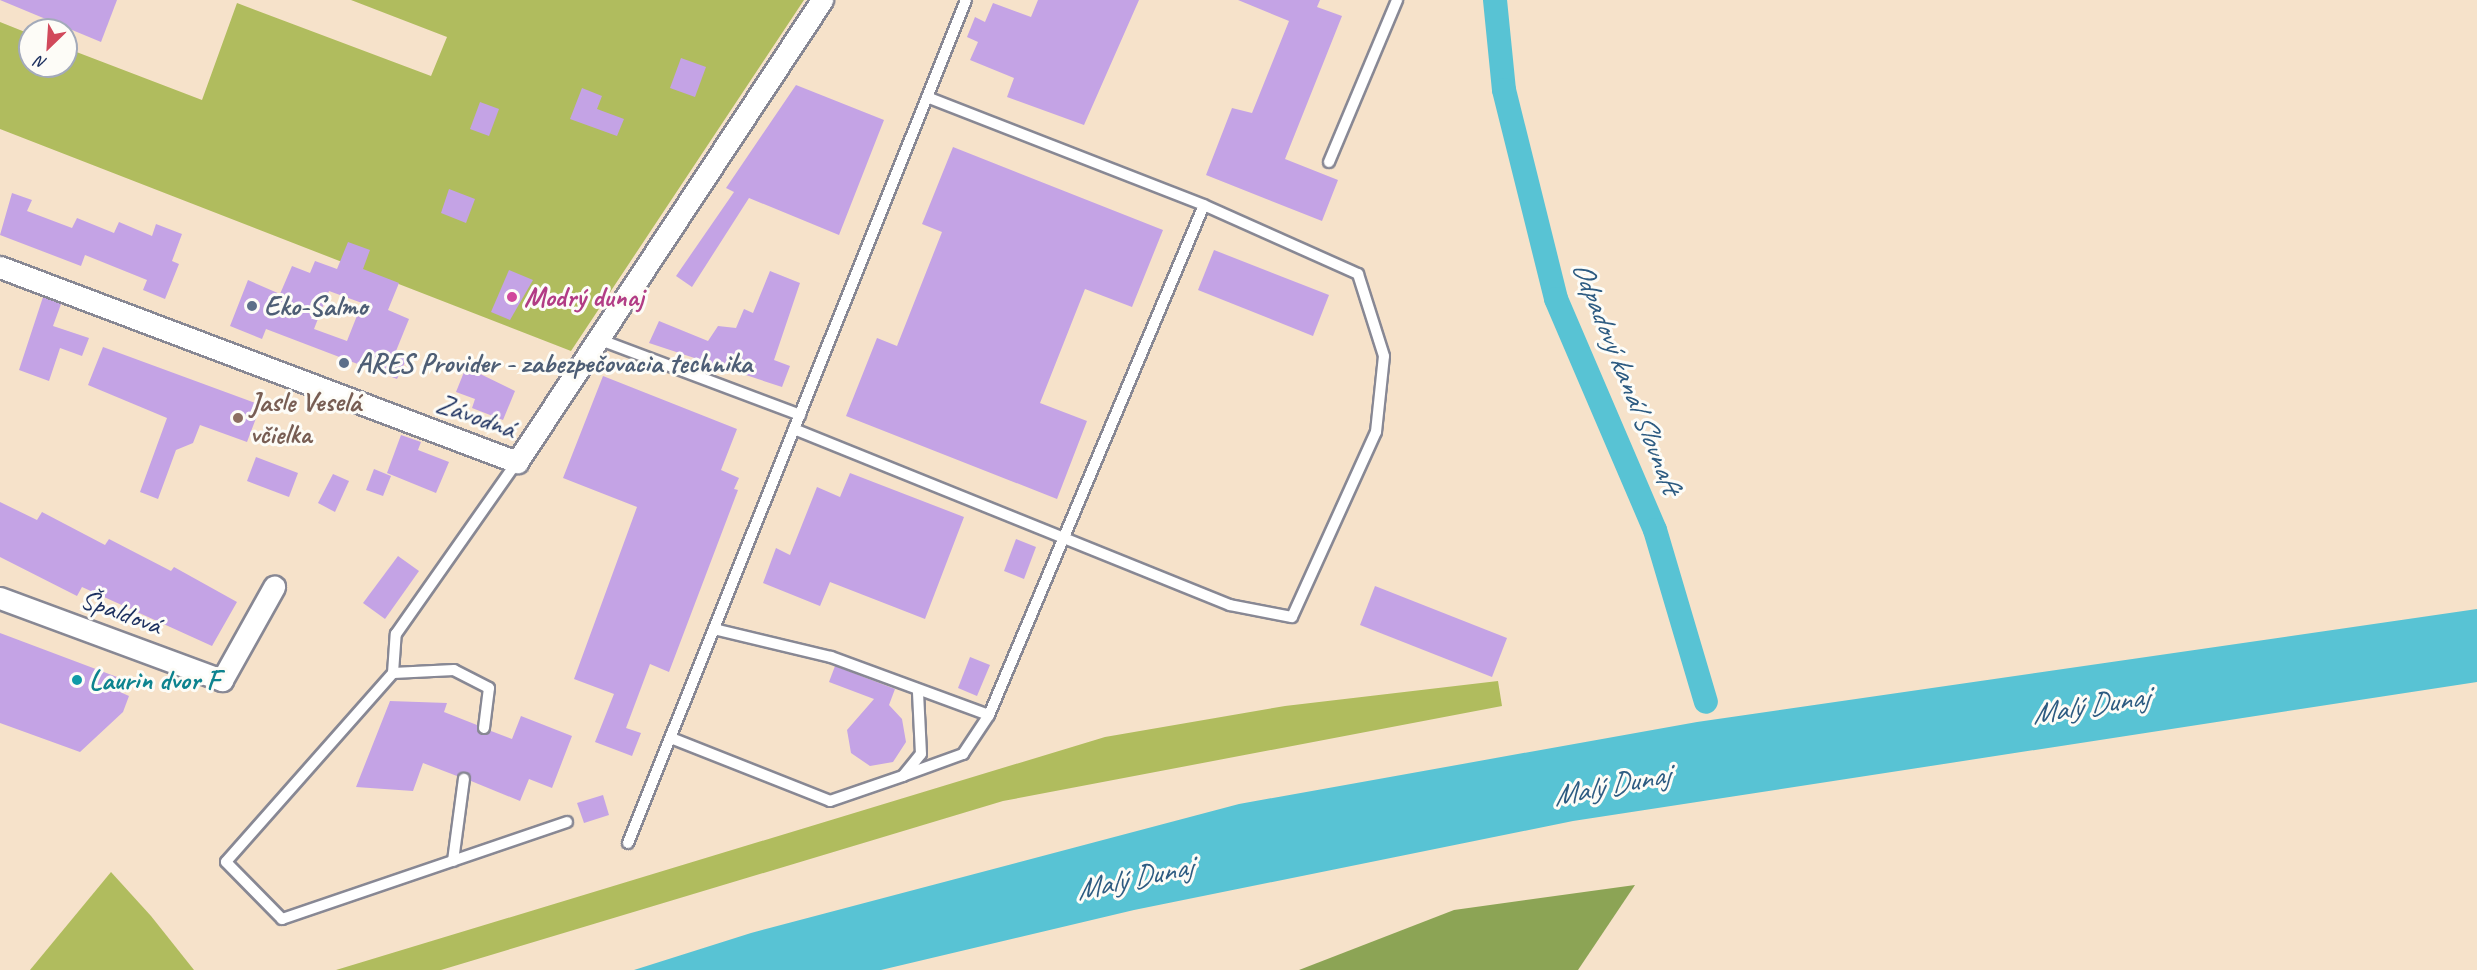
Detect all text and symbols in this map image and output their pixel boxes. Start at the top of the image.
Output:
north arrow [18,18,78,78]
text: N [33,51,50,74]
water label: Odpadový kanál Slovnaft [1564,255,1690,499]
place label: Modrý dunaj [524,280,644,314]
place label: Eko-Salmo [264,289,367,323]
marker: Modrý dunaj [505,290,519,304]
marker: Eko-Salmo [245,299,259,313]
place label: ARES Provider - zabezpečovacia technika [356,346,751,380]
marker: ARES Provider - zabezpečovacia technika [337,356,351,370]
place label: Jasle Veselá včielka [250,385,361,451]
street label: Závodná [432,386,520,446]
marker: Jasle Veselá včielka [231,411,245,425]
street label: Špaldová [76,582,166,642]
place label: Laurin dvor F [89,663,220,697]
marker: Laurin dvor F [70,673,84,687]
water label: Malý Dunaj [2029,678,2151,732]
water label: Malý Dunaj [1550,756,1672,814]
water label: Malý Dunaj [1073,848,1195,908]

